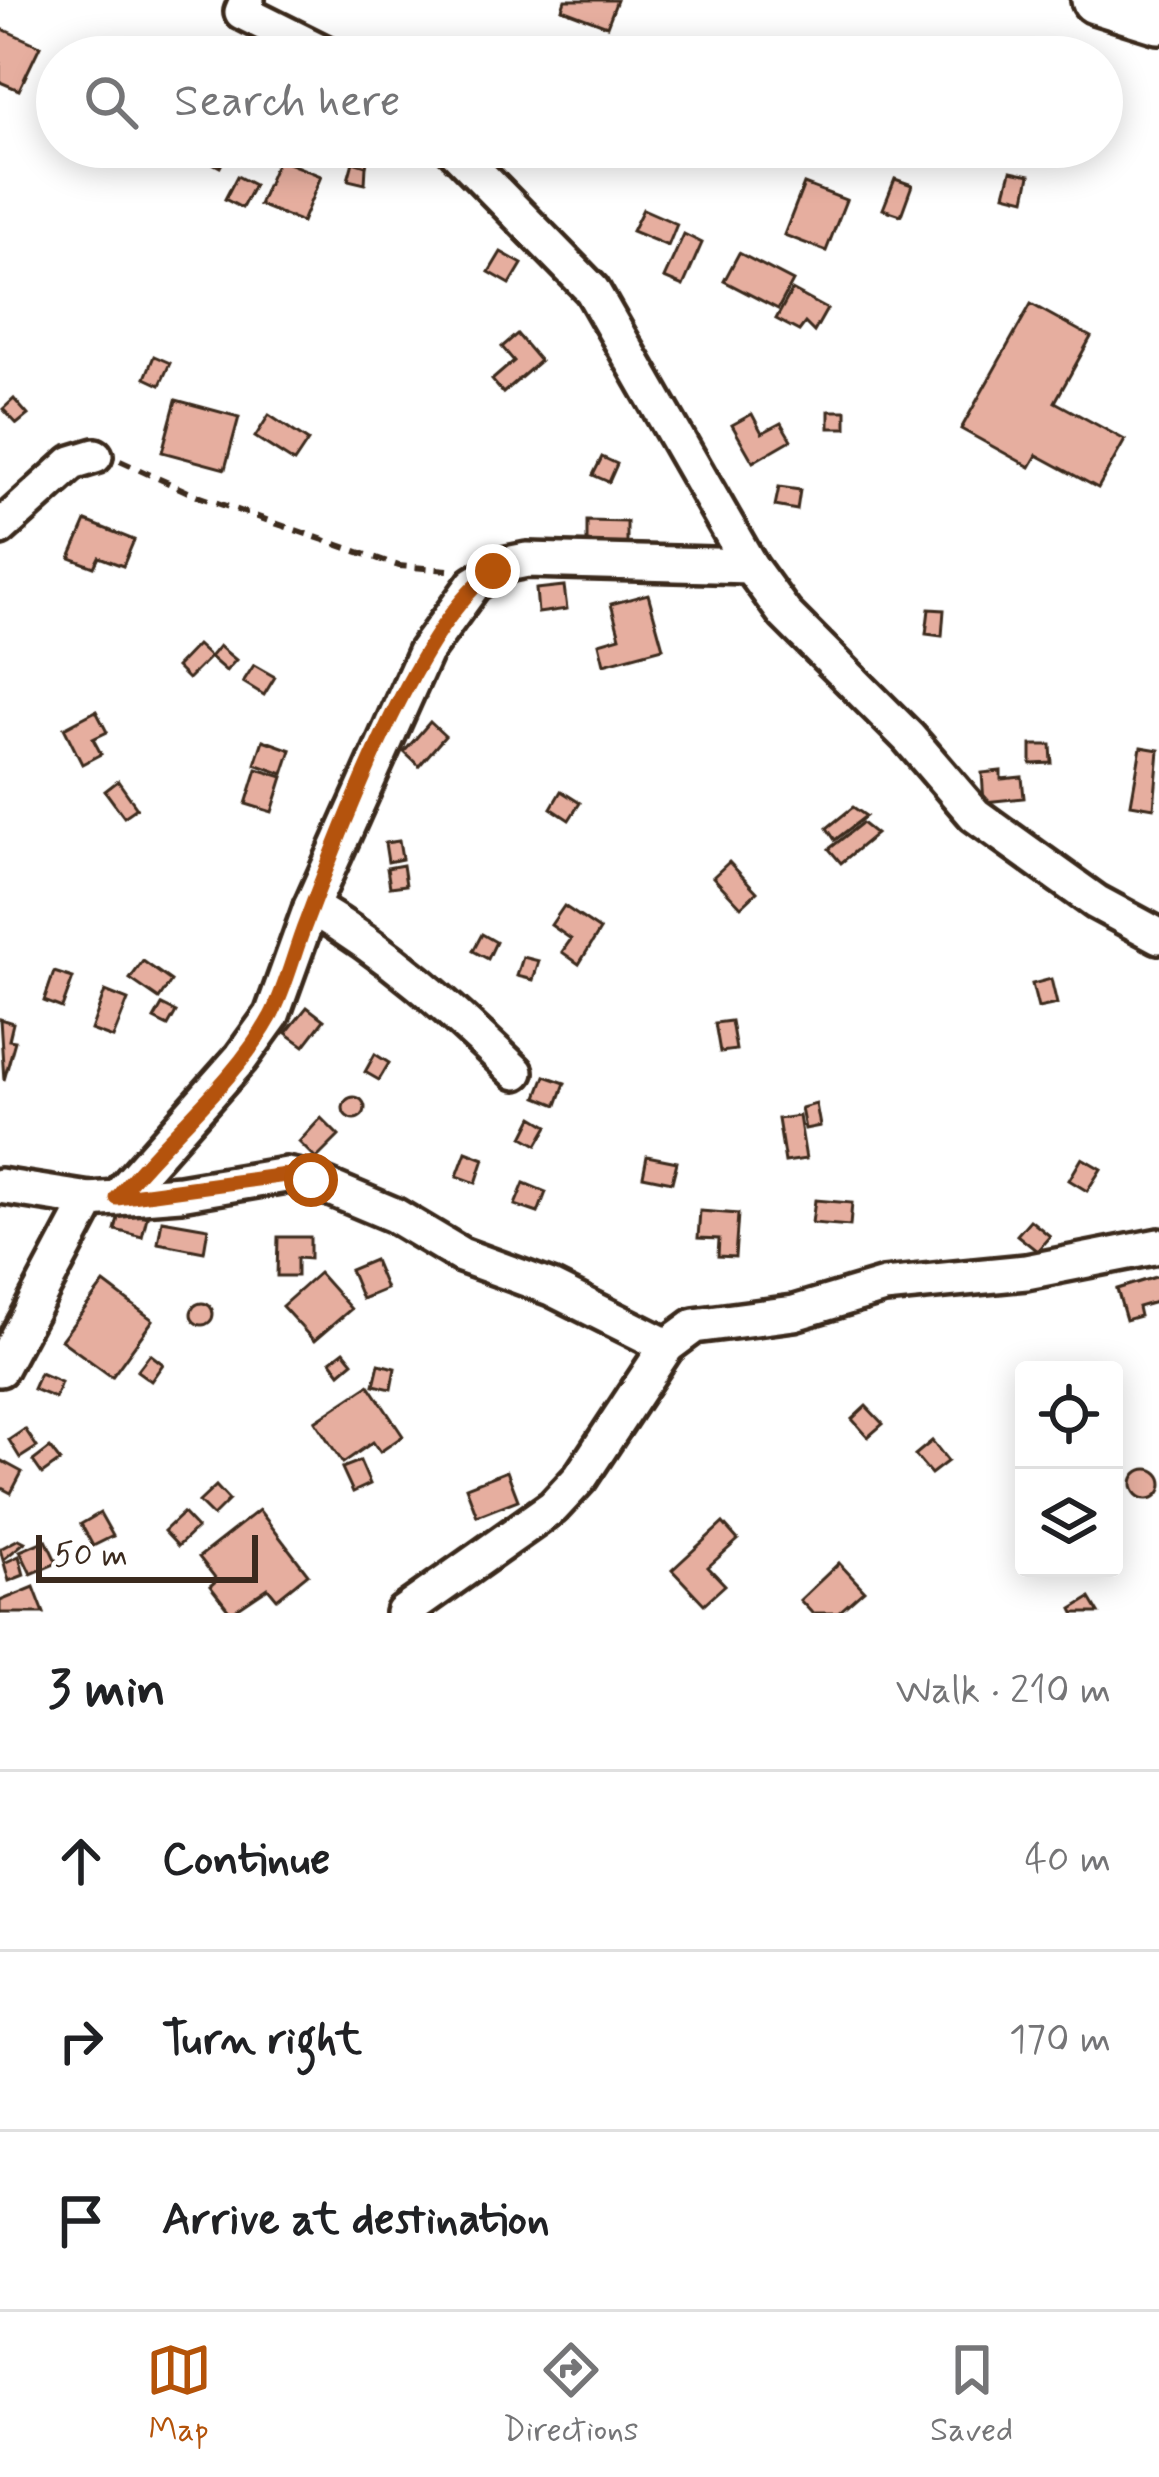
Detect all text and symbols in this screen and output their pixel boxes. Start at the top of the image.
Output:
search box [36,36,1123,168]
icon: search [78,69,144,135]
text: Search here [174,73,401,132]
route end [466,544,520,598]
route start [284,1153,338,1207]
map controls [1015,1361,1123,1577]
button: locate [1015,1361,1123,1469]
button: layers [1015,1469,1123,1577]
scale bar [36,1529,258,1582]
text: 50 m [54,1534,128,1578]
text: 3 min [48,1658,166,1724]
text: Walk · 210 m [896,1666,1111,1717]
icon: ahead [48,1828,114,1894]
text: Continue [162,1831,330,1890]
text: 40 m [1024,1835,1111,1886]
icon: right [48,2008,114,2074]
text: Turn right [162,2011,362,2070]
text: 170 m [1009,2015,1111,2066]
icon: arrive [48,2188,114,2254]
text: Arrive at destination [162,2191,550,2250]
tab: Map [146,2337,212,2453]
tab: Directions [503,2337,639,2453]
tab: Saved [930,2337,1013,2453]

